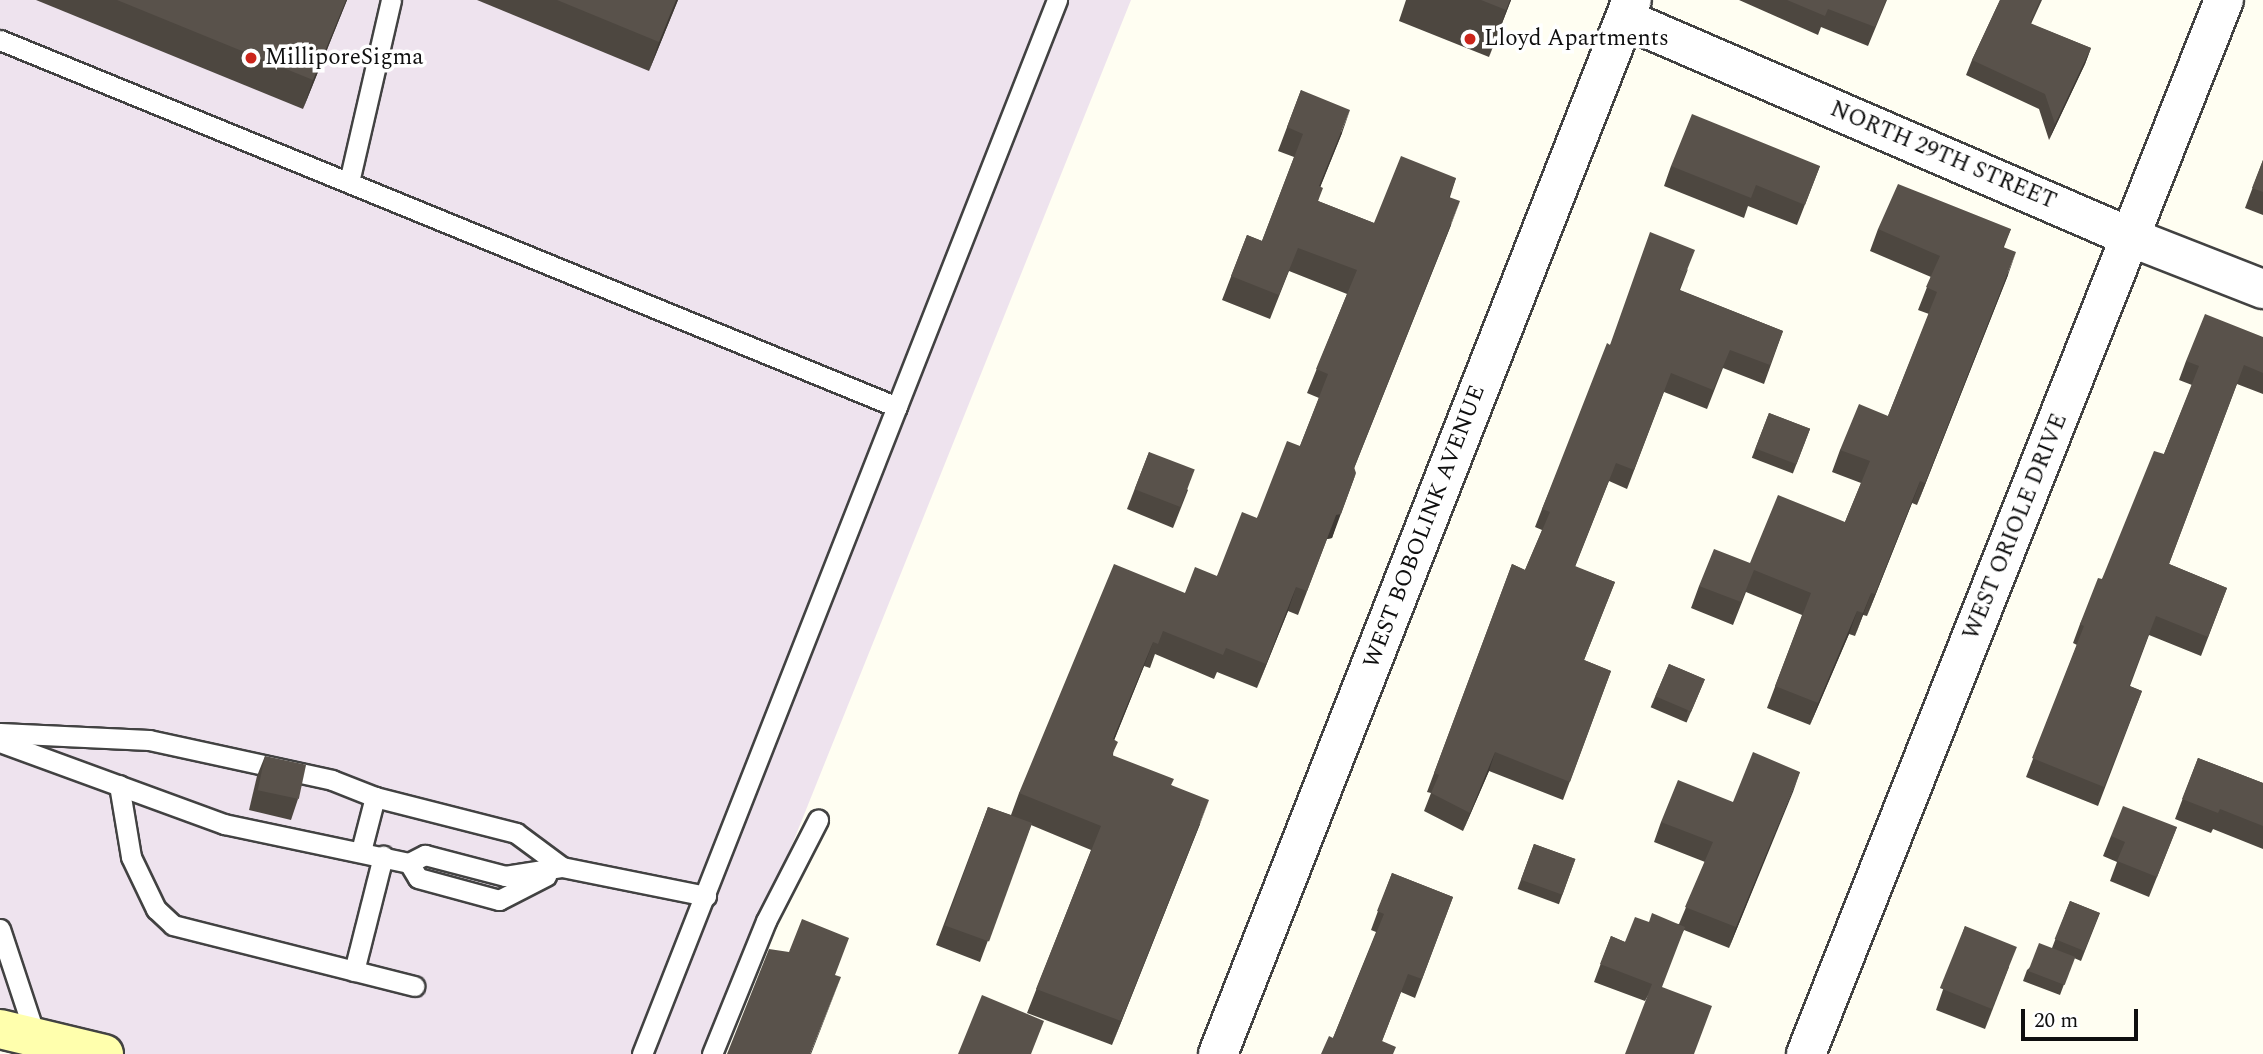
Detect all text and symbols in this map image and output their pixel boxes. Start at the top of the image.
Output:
place label: Lloyd Apartments [1484,25,1669,53]
marker: Lloyd Apartments [1462,31,1478,47]
place label: MilliporeSigma [265,44,423,72]
marker: MilliporeSigma [243,50,259,66]
street label: NORTH 29TH STREET [1826,96,2060,216]
street label: WEST BOBOLINK AVENUE [1358,382,1492,672]
street label: WEST ORIOLE DRIVE [1958,410,2074,644]
scale bar [2025,995,2142,1038]
text: 20 m [2034,1005,2078,1037]

